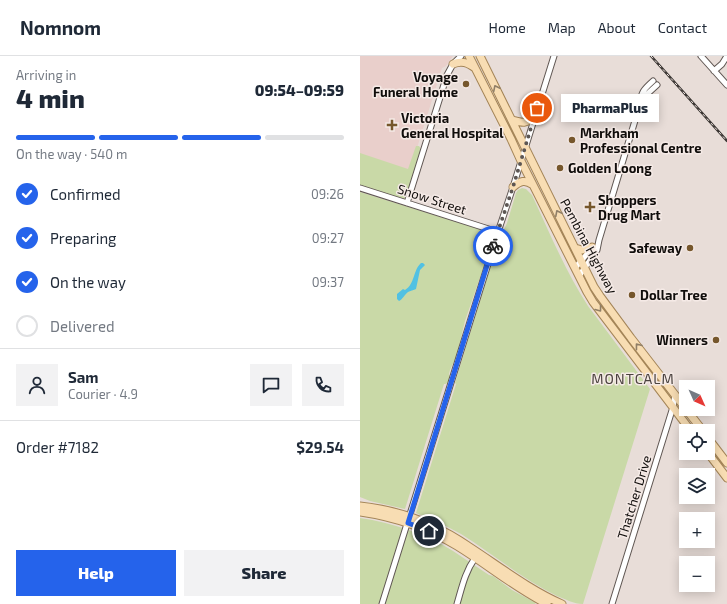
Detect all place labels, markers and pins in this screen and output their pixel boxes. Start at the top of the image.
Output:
place label: Voyage Funeral Home [373,69,458,100]
marker: Voyage Funeral Home [461,79,471,89]
pin [520,91,554,125]
callout: PharmaPlus [561,94,659,122]
place label: Victoria General Hospital [401,110,504,141]
marker: Victoria General Hospital [386,119,398,131]
place label: Markham Professional Centre [580,125,702,156]
marker: Markham Professional Centre [567,135,577,145]
place label: Golden Loong [568,160,652,176]
marker: Golden Loong [555,163,565,173]
place label: Shoppers Drug Mart [598,192,661,223]
marker: Shoppers Drug Mart [585,202,595,212]
place label: Safeway [629,240,683,256]
marker: Safeway [685,243,695,253]
place label: Dollar Tree [640,287,707,303]
marker: Dollar Tree [627,290,637,300]
place label: Winners [656,332,708,348]
marker: Winners [711,335,721,345]
pin [412,514,446,548]

